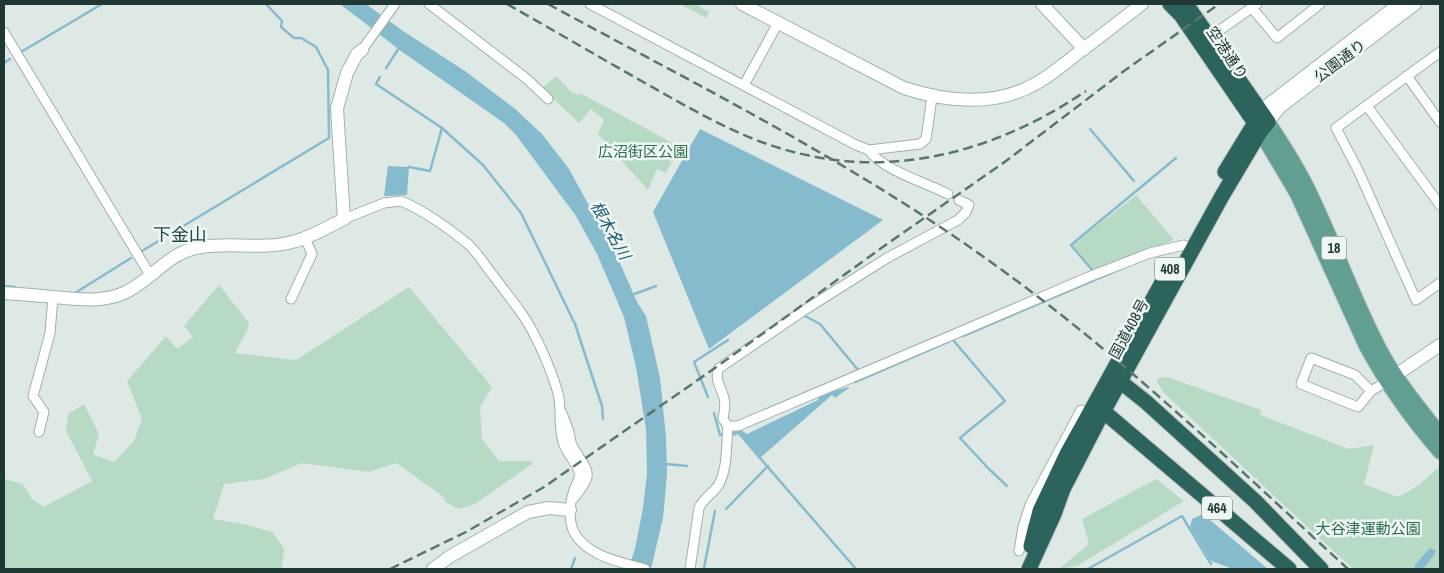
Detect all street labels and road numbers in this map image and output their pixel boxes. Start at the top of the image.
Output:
street label: 空港通り [1202,22,1253,83]
street label: 公園通り [1309,34,1370,87]
road number: 18 [1322,237,1346,260]
road number: 408 [1155,258,1185,280]
street label: 国道408号 [1104,295,1153,363]
road number: 464 [1202,496,1232,520]

